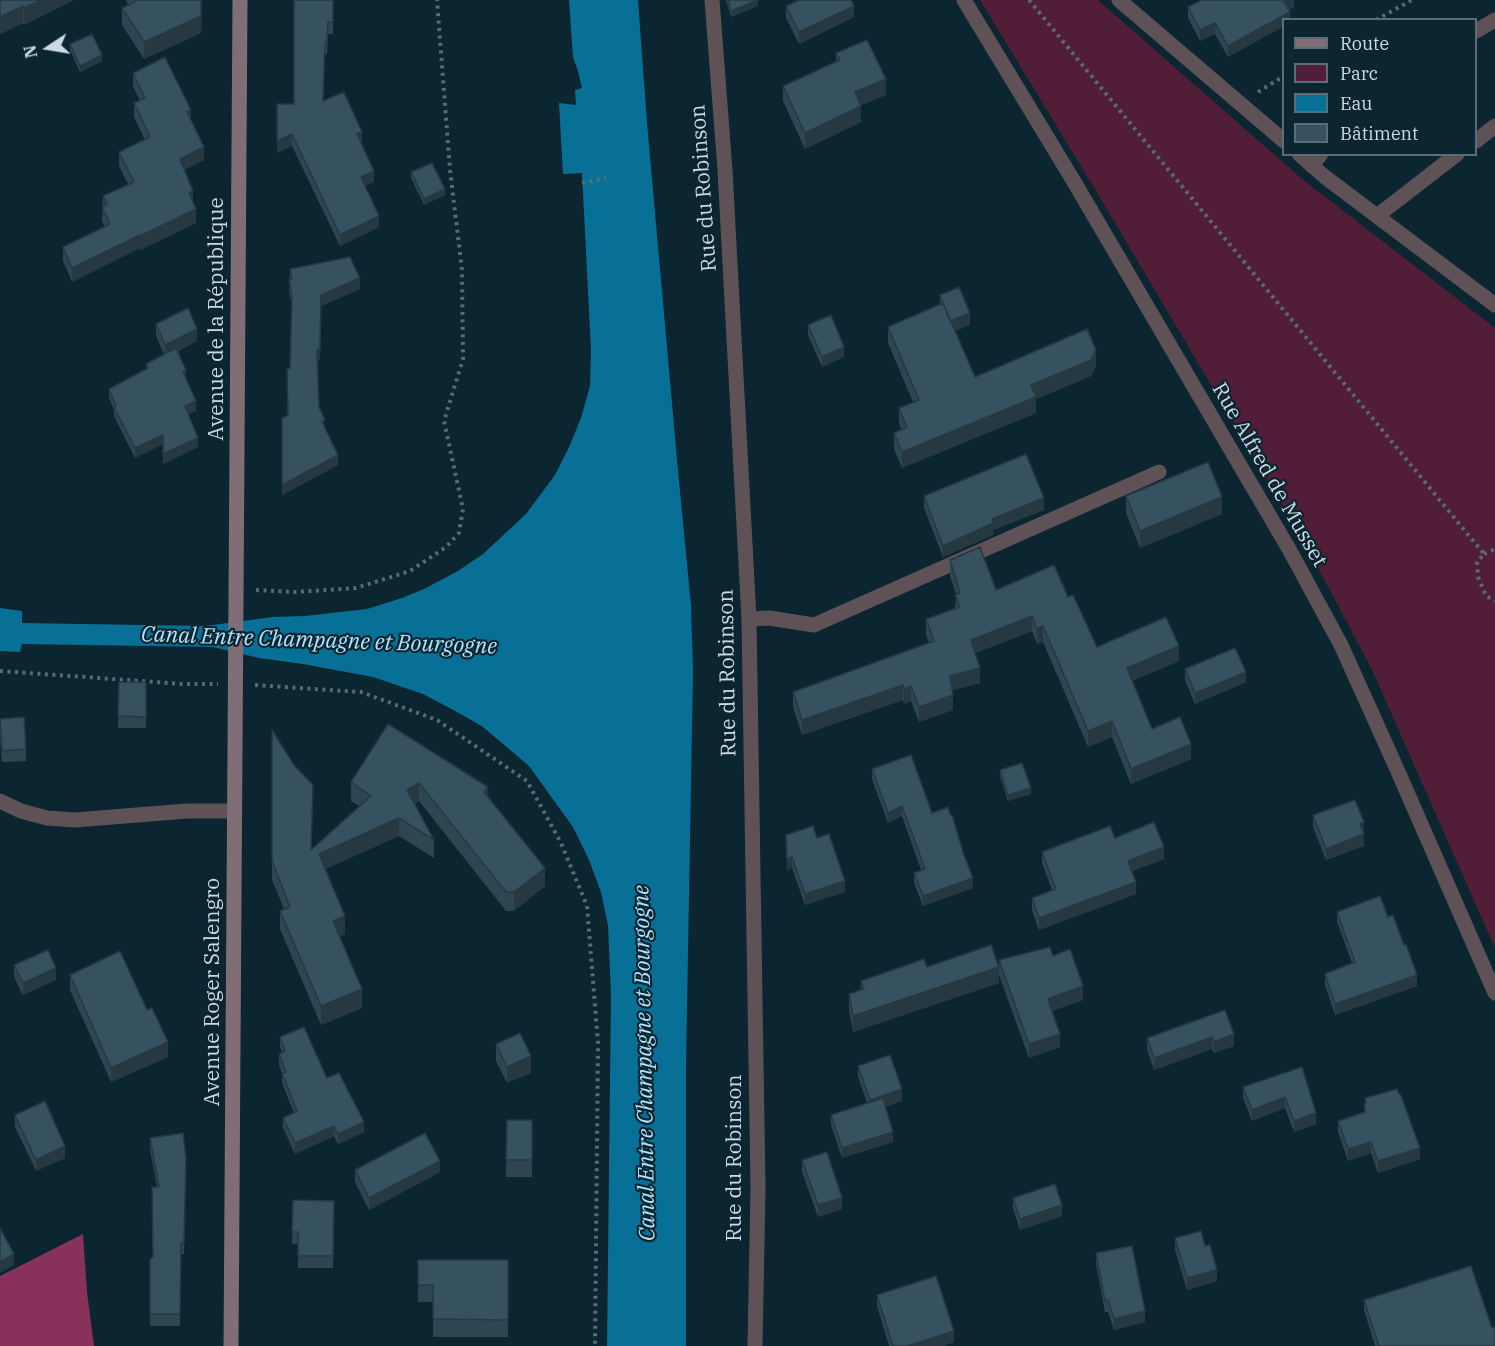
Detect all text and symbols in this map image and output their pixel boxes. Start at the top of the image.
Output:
north arrow [18,18,78,78]
legend [1282,18,1477,156]
text: Route [1340,32,1389,55]
text: N [19,43,41,60]
text: Parc [1340,62,1378,85]
text: Eau [1340,92,1372,115]
street label: Rue du Robinson [686,104,722,272]
text: Bâtiment [1340,122,1418,145]
street label: Avenue de la République [204,197,230,441]
street label: Rue Alfred de Musset [1206,378,1332,572]
street label: Rue du Robinson [714,589,742,757]
water label: Canal Entre Champagne et Bourgogne [141,622,497,660]
street label: Avenue Roger Salengro [200,878,226,1106]
water label: Canal Entre Champagne et Bourgogne [629,885,661,1241]
street label: Rue du Robinson [722,1074,748,1242]

